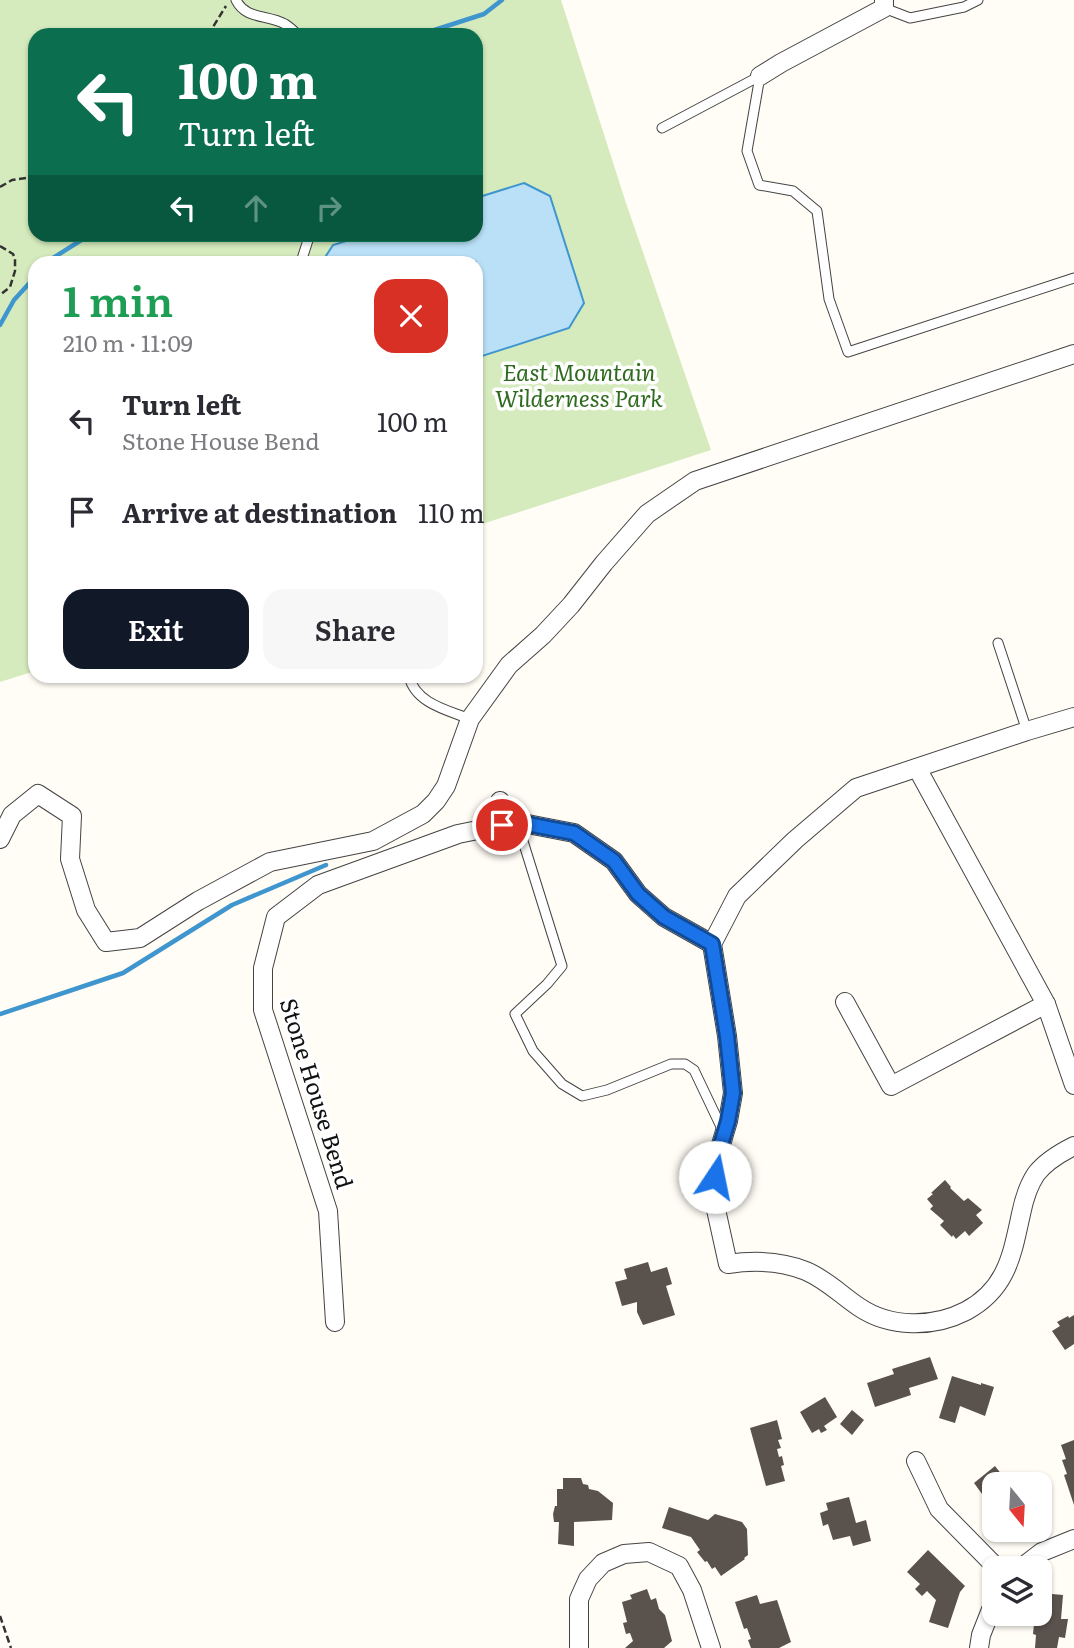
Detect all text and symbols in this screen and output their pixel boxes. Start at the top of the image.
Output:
text: 100 m [178,41,317,114]
icon: left [63,56,154,147]
text: Turn left [178,108,315,156]
icon: left [164,189,202,227]
icon: ahead [237,189,275,227]
icon: right [310,189,348,227]
text: 1 min [63,268,173,330]
button: close [374,279,448,353]
text: 210 m · 11:09 [63,325,193,359]
park label: East Mountain Wilderness Park [495,354,663,414]
text: Turn left [122,384,241,423]
text: 100 m [377,401,448,440]
icon: left [63,402,101,440]
text: Stone House Bend [122,423,320,457]
text: Arrive at destination [122,492,397,531]
text: 110 m [418,492,485,531]
icon: arrive [63,493,101,531]
button: Exit [63,589,249,669]
button: Share [263,589,448,669]
pin [472,795,532,855]
icon: arrive [483,806,521,844]
street label: Stone House Bend [273,994,363,1192]
position arrow [678,1140,752,1214]
north arrow [982,1472,1052,1542]
map controls [982,1472,1052,1626]
button: layers [982,1556,1052,1626]

